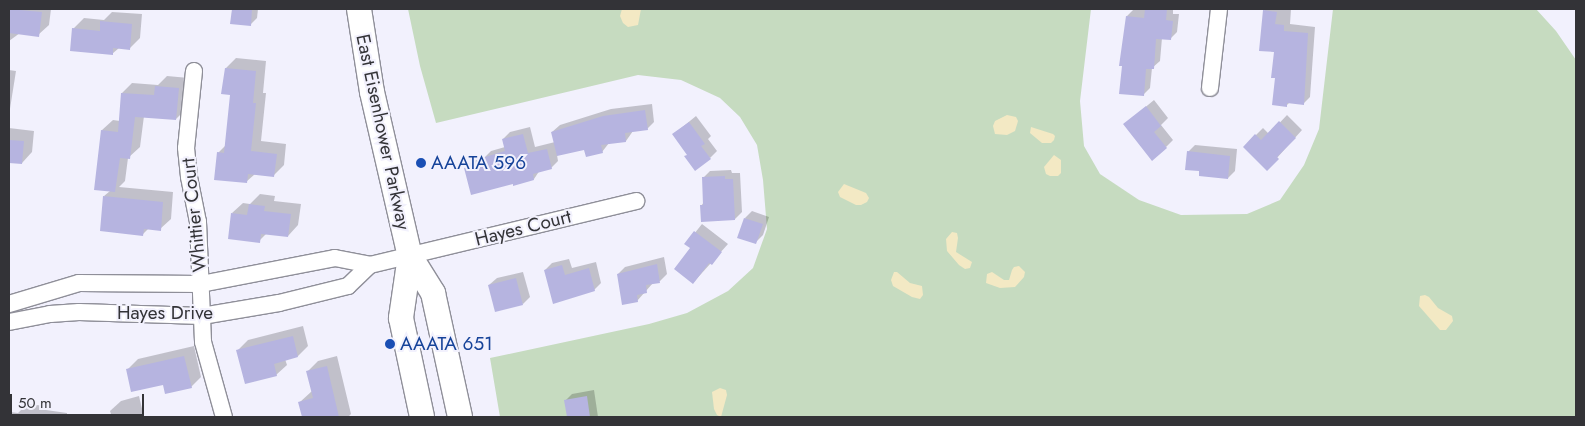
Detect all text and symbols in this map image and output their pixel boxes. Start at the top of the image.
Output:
street label: East Eisenhower Parkway [351,32,415,232]
place label: AAATA 596 [431,152,526,174]
street label: Whittier Court [177,157,211,273]
marker: AAATA 596 [415,157,427,169]
street label: Hayes Court [473,205,573,251]
street label: Hayes Drive [117,302,213,324]
place label: AAATA 651 [400,333,493,355]
marker: AAATA 651 [384,338,396,350]
scale bar [12,384,146,416]
text: 50 m [18,392,52,414]

